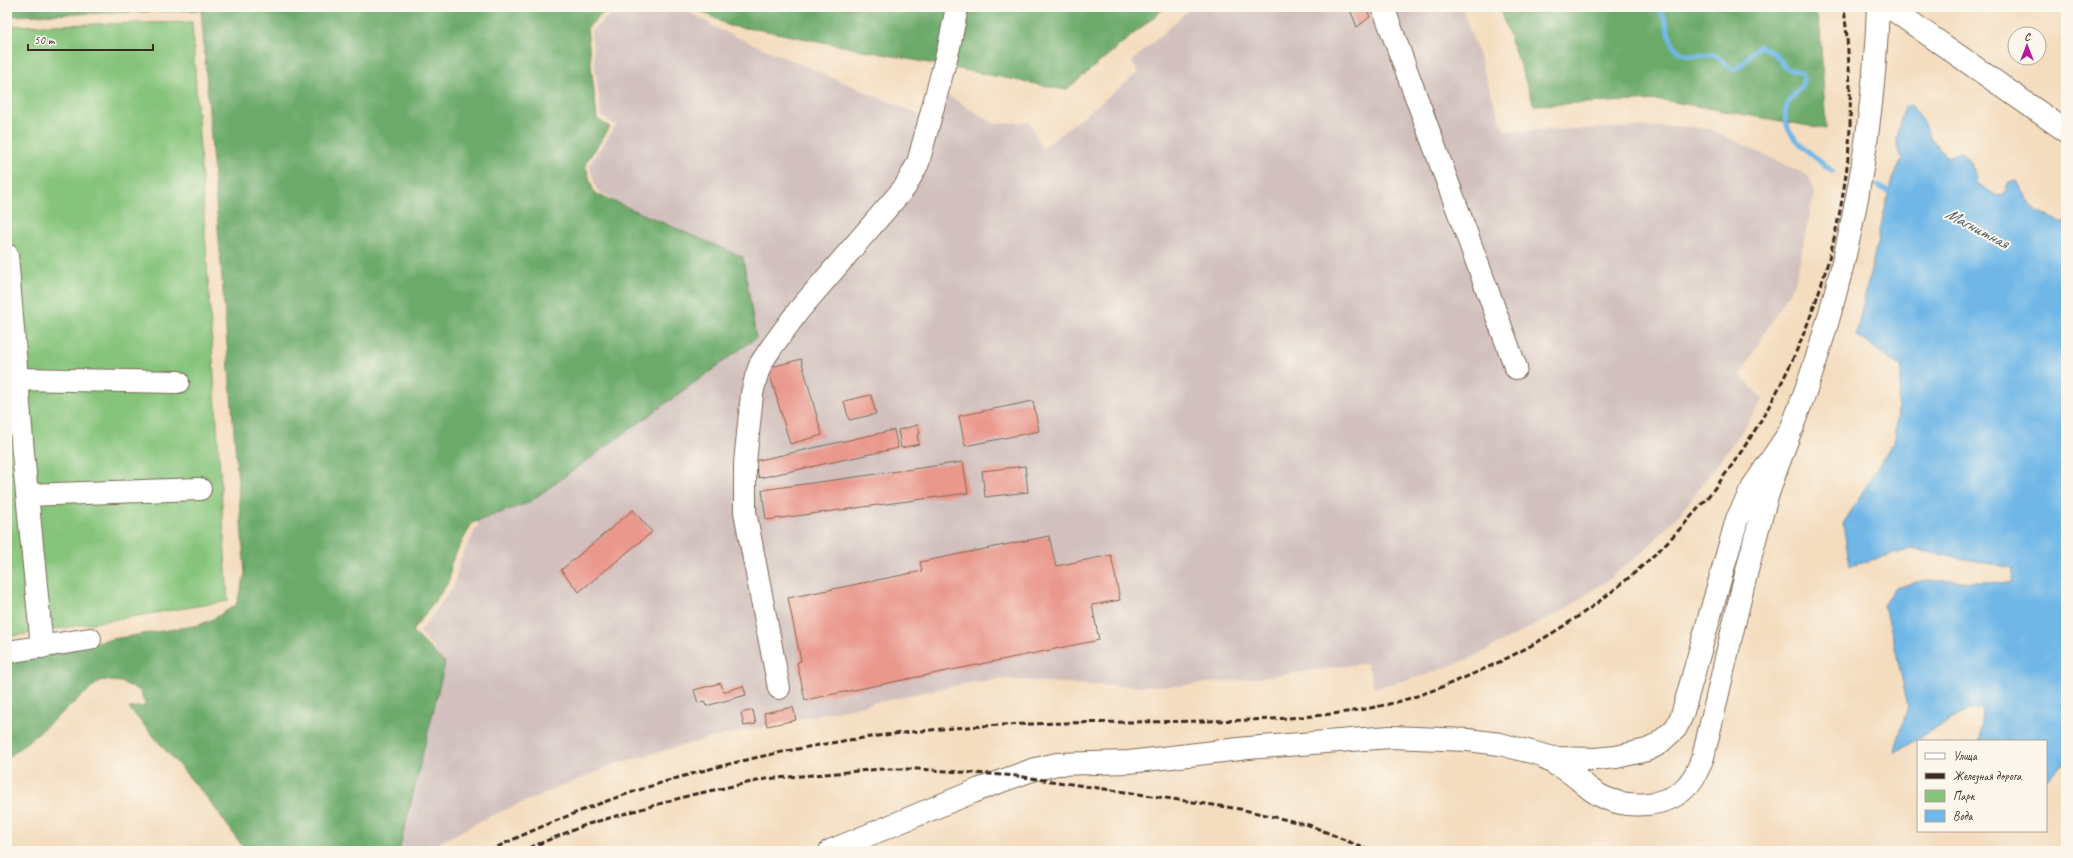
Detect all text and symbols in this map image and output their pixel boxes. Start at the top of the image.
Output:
scale bar [28,26,153,52]
north arrow [2007,26,2047,66]
text: С [2024,29,2031,43]
text: 50 m [34,32,56,48]
water label: Магнитная [1942,203,2014,254]
legend [1917,740,2047,832]
text: Улица [1953,748,1978,764]
text: Железная дорога [1953,768,2022,784]
text: Парк [1953,788,1976,804]
text: Вода [1953,808,1974,824]

